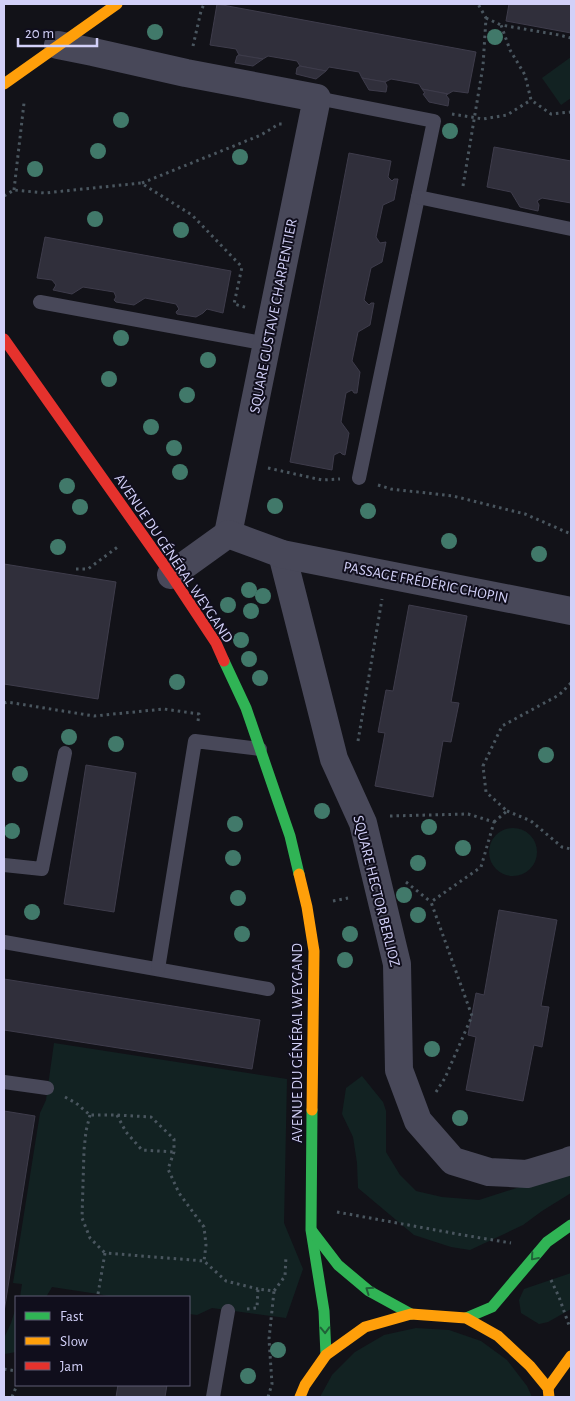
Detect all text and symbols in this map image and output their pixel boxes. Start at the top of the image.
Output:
scale bar [18,15,96,47]
text: 20 m [25,26,54,41]
street label: SQUARE GUSTAVE CHARPENTIER [247,218,300,415]
street label: AVENUE DU GÉNÉRAL WEYGAND [111,470,238,646]
street label: PASSAGE FRÉDÉRIC CHOPIN [342,557,510,606]
street label: SQUARE HECTOR BERLIOZ [350,814,403,969]
street label: AVENUE DU GÉNÉRAL WEYGAND [288,943,305,1143]
one-way arrow [531,1251,540,1260]
one-way arrow [365,1287,374,1296]
legend [15,1296,190,1386]
text: Fast [60,1309,84,1324]
one-way arrow [320,1326,330,1334]
text: Slow [60,1334,88,1349]
text: Jam [60,1359,83,1374]

